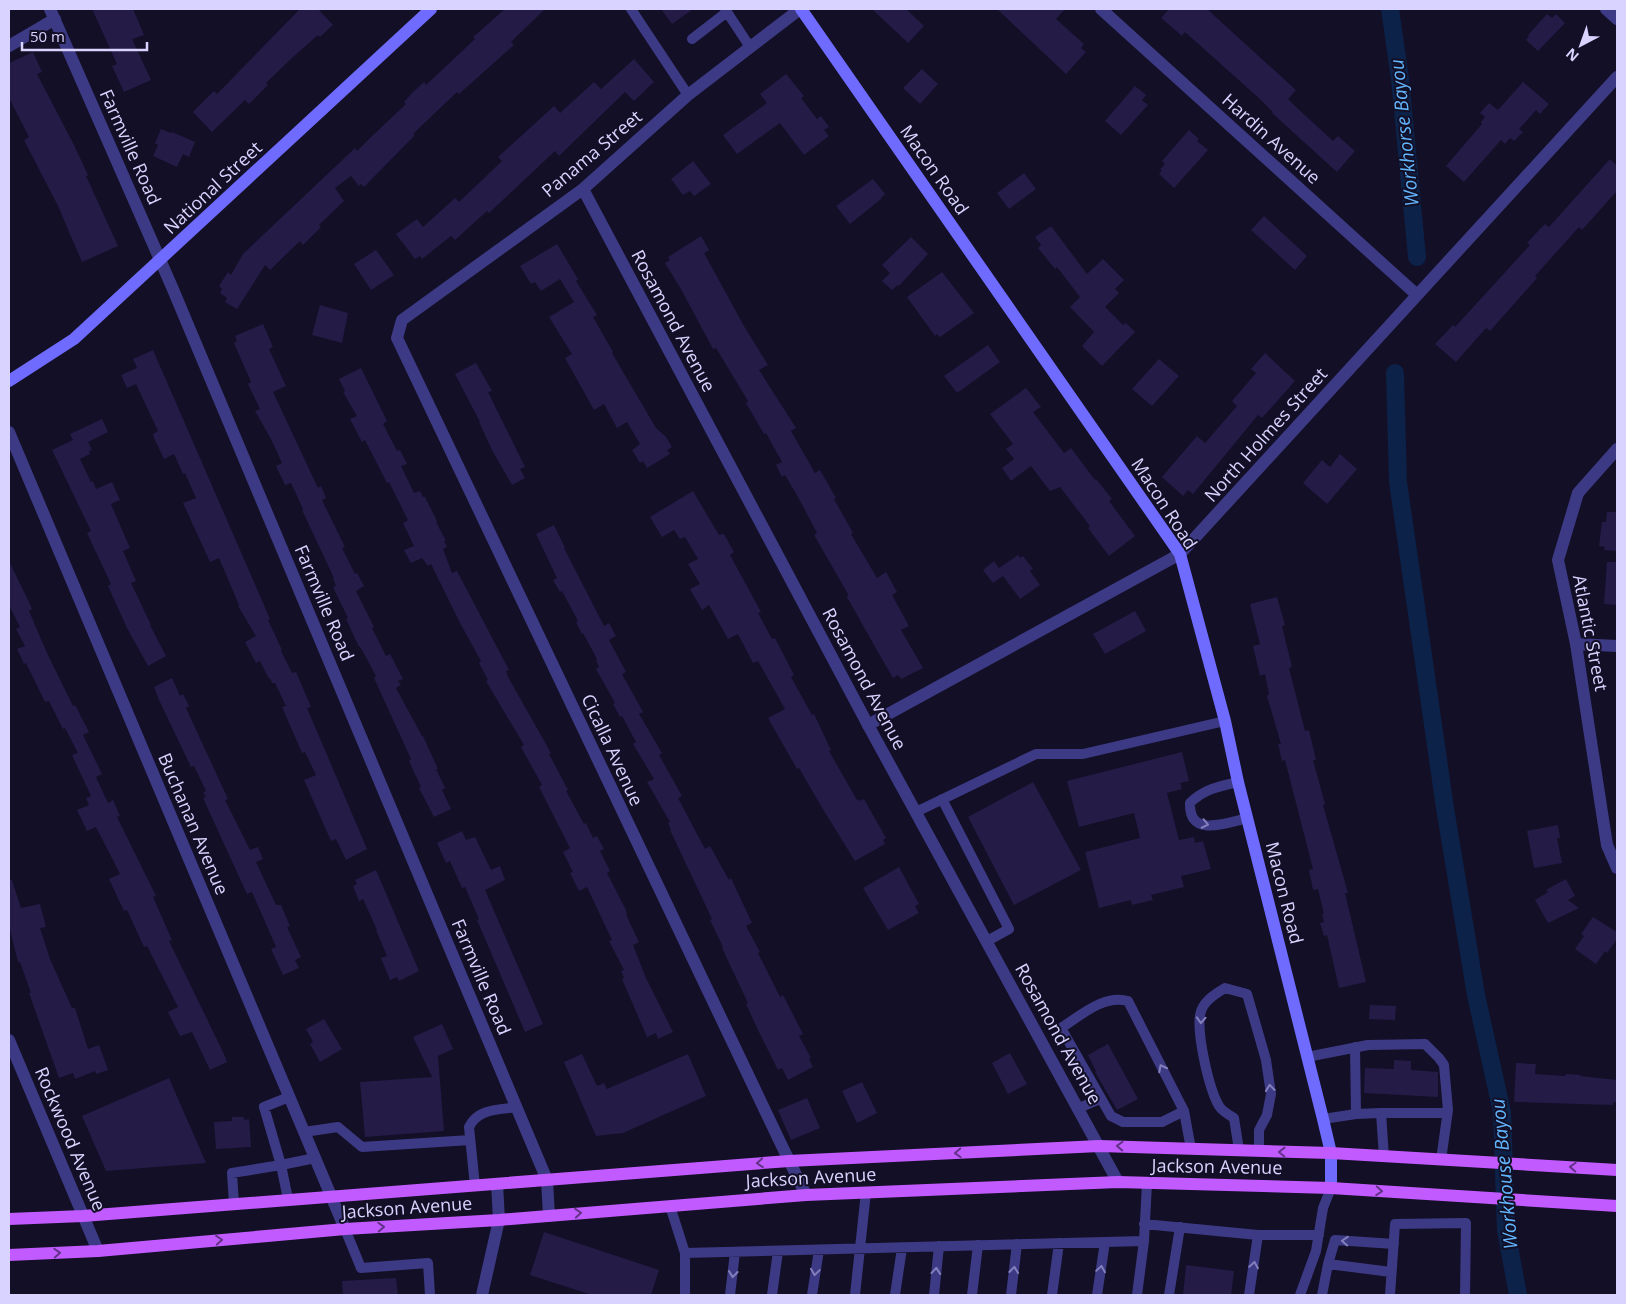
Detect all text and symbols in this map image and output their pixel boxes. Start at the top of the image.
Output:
scale bar [22,20,148,52]
north arrow [1556,20,1606,70]
text: 50 m [30,26,65,46]
text: N [1562,44,1583,66]
water label: Workhorse Bayou [1383,58,1425,208]
street label: Farmville Road [95,85,167,208]
street label: Hardin Avenue [1217,88,1326,189]
street label: Panama Street [536,104,646,202]
street label: Macon Road [895,120,975,219]
street label: National Street [158,136,267,239]
street label: Rosamond Avenue [626,245,721,396]
street label: North Holmes Street [1199,362,1332,507]
street label: Macon Road [1126,453,1203,554]
street label: Farmville Road [290,541,360,664]
street label: Atlantic Street [1568,573,1614,693]
street label: Rosamond Avenue [817,603,912,754]
street label: Cicalla Avenue [576,690,649,809]
street label: Buchanan Avenue [153,749,235,898]
one-way arrow [1201,818,1210,829]
street label: Macon Road [1261,839,1309,946]
street label: Farmville Road [447,915,517,1038]
street label: Rosamond Avenue [1010,959,1108,1108]
one-way arrow [1196,1016,1207,1024]
street label: Rockwood Avenue [30,1063,112,1214]
one-way arrow [1158,1064,1168,1073]
one-way arrow [1265,1083,1276,1091]
water label: Workhouse Bayou [1484,1097,1524,1251]
one-way arrow [1116,1141,1124,1152]
one-way arrow [953,1147,961,1158]
one-way arrow [1278,1147,1286,1157]
street label: Jackson Avenue [1149,1153,1283,1179]
one-way arrow [756,1158,764,1169]
street label: Jackson Avenue [743,1162,877,1193]
one-way arrow [1569,1162,1577,1173]
one-way arrow [1375,1185,1383,1196]
street label: Jackson Avenue [339,1190,473,1224]
one-way arrow [575,1208,583,1219]
one-way arrow [378,1222,386,1233]
one-way arrow [216,1235,224,1246]
one-way arrow [1341,1235,1349,1246]
one-way arrow [54,1247,62,1258]
one-way arrow [1248,1261,1259,1269]
one-way arrow [1096,1264,1106,1273]
one-way arrow [1008,1266,1019,1274]
one-way arrow [931,1267,942,1275]
one-way arrow [811,1268,821,1277]
one-way arrow [728,1270,739,1278]

